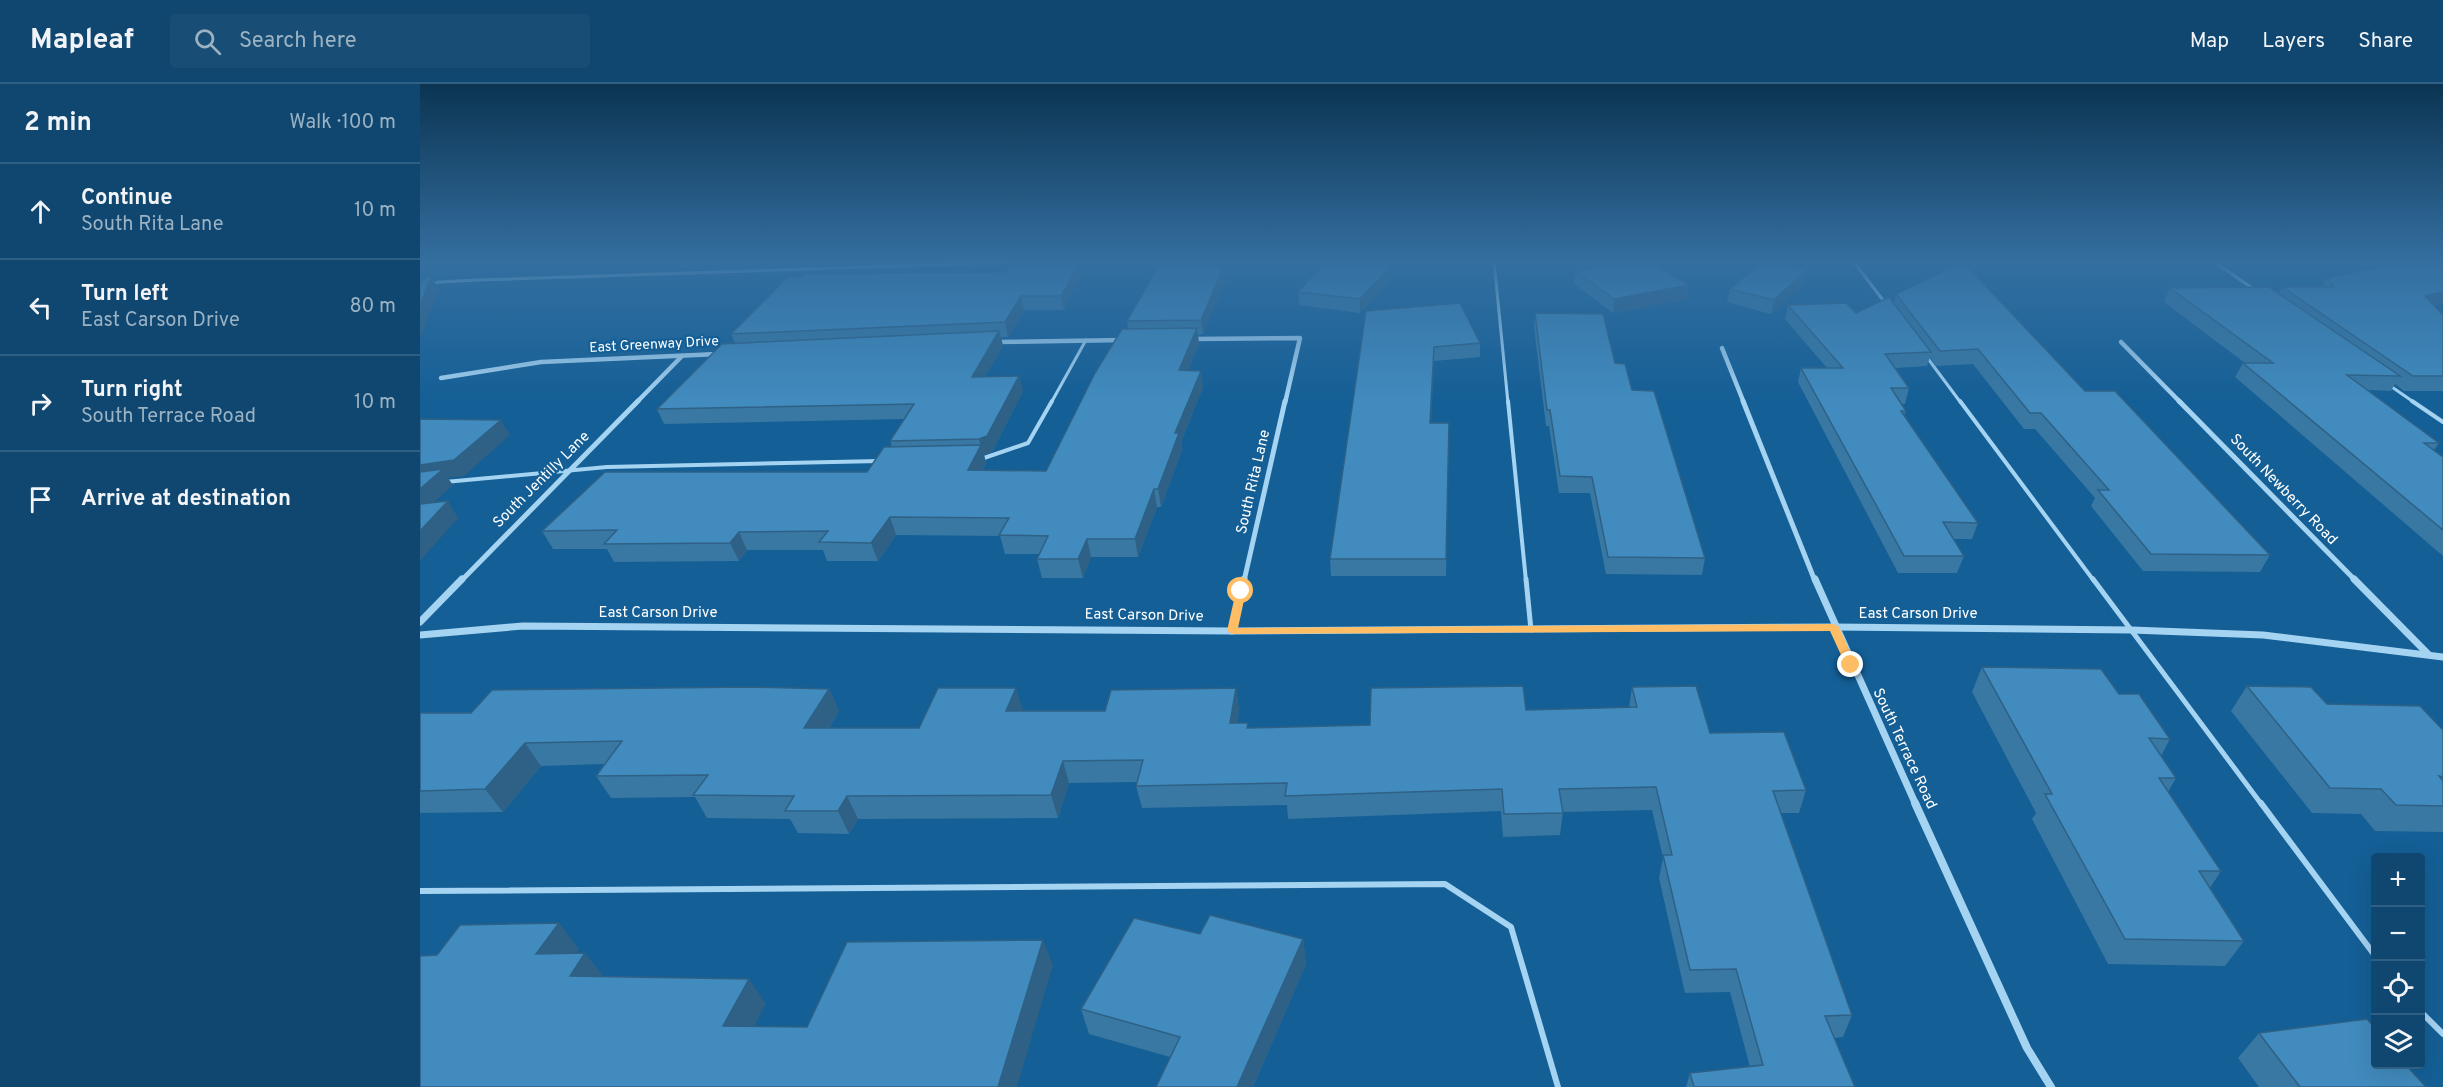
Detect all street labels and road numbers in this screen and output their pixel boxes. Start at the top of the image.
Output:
street label: East Greenway Drive [589,333,719,357]
street label: South Jentilly Lane [490,428,594,532]
street label: South Rita Lane [1233,428,1275,536]
street label: South Newberry Road [2225,431,2341,549]
street label: East Carson Drive [598,604,718,623]
street label: East Carson Drive [1084,605,1204,627]
street label: East Carson Drive [1858,605,1978,624]
street label: South Terrace Road [1868,686,1940,812]

